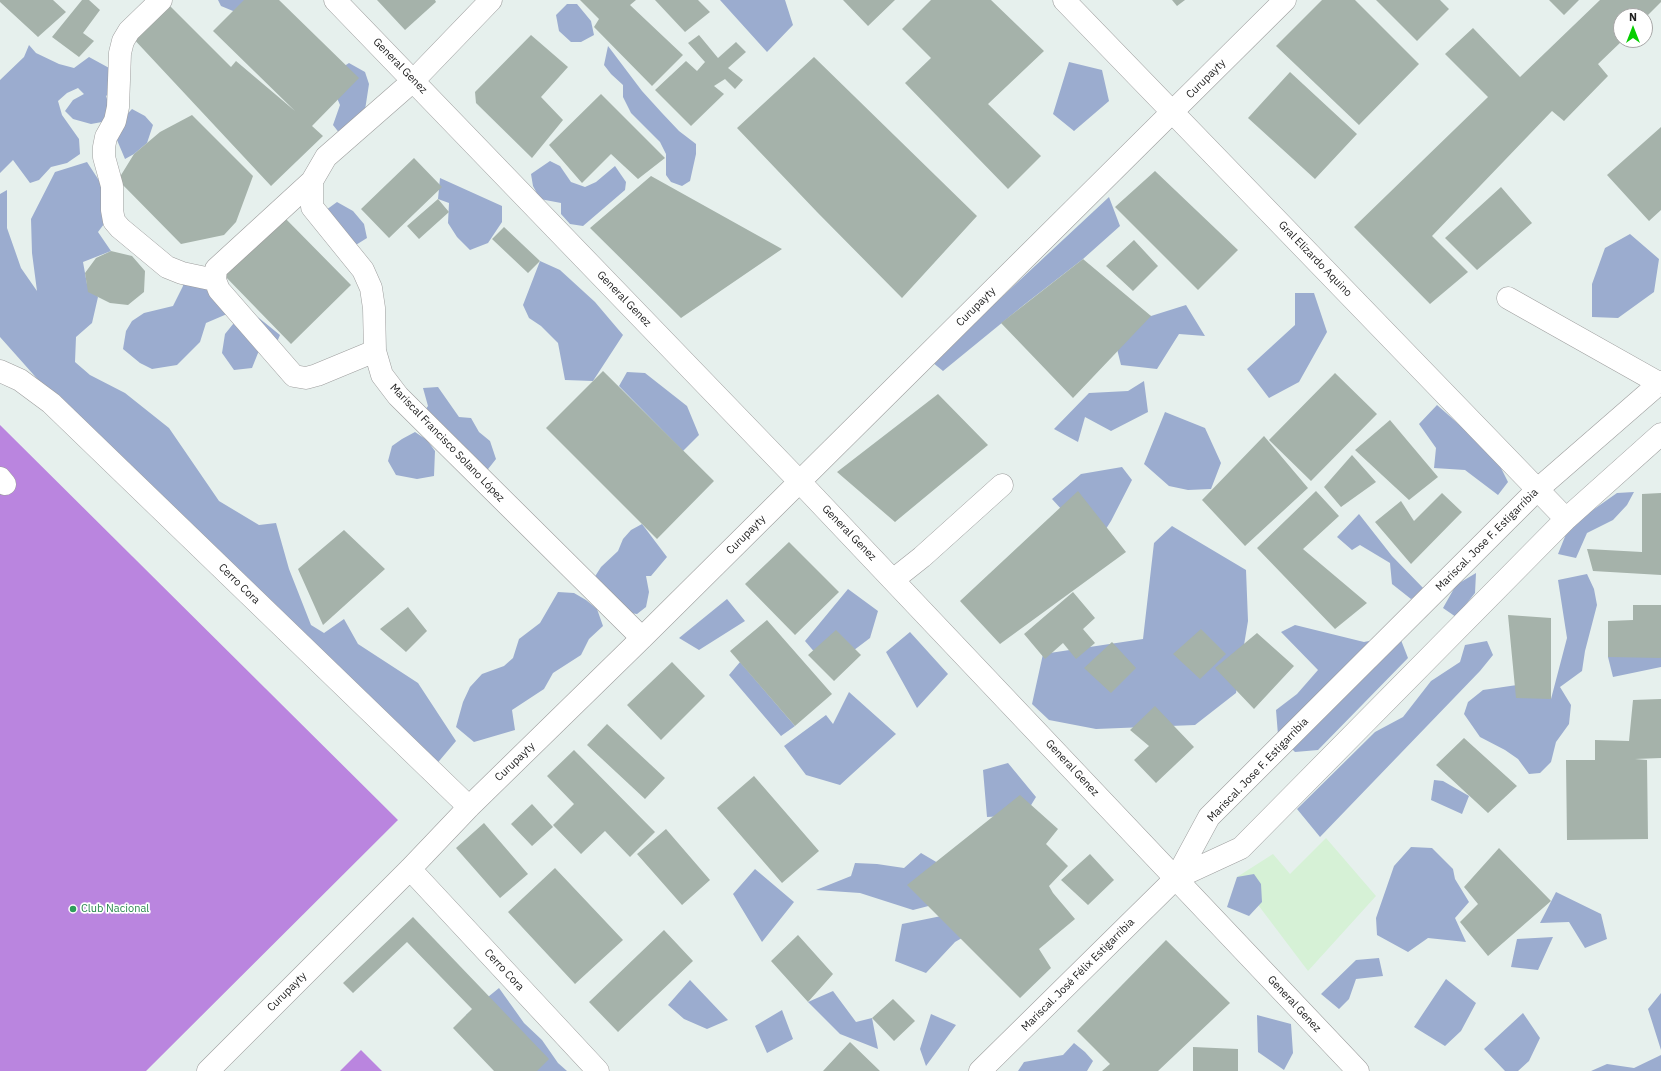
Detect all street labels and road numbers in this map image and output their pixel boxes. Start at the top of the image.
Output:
street label: General Genez [370,35,430,97]
street label: Curupayty [1184,57,1228,101]
street label: Gral Elizardo Aquino [1275,218,1355,300]
street label: General Genez [594,268,654,330]
street label: Curupayty [954,285,998,329]
street label: Mariscal Francisco Solano López [387,381,507,505]
street label: Mariscal. Jose F. Estigarribia [1433,486,1541,594]
street label: General Genez [819,502,879,564]
street label: Curupayty [724,513,768,557]
street label: Cerro Cora [216,561,262,607]
street label: Mariscal. Jose F. Estigarribia [1205,715,1311,825]
street label: General Genez [1042,737,1102,799]
street label: Curupayty [492,740,538,784]
street label: Mariscal. José Félix Estigarribia [1019,916,1137,1034]
street label: Cerro Cora [481,946,527,994]
street label: Curupayty [265,970,309,1014]
street label: General Genez [1264,973,1324,1035]

